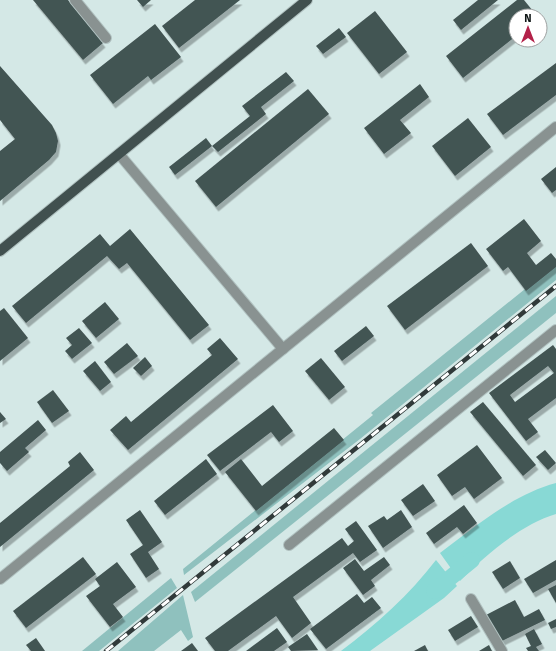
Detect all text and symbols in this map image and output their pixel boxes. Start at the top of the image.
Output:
north arrow [508,8,548,48]
text: N [524,12,532,25]

